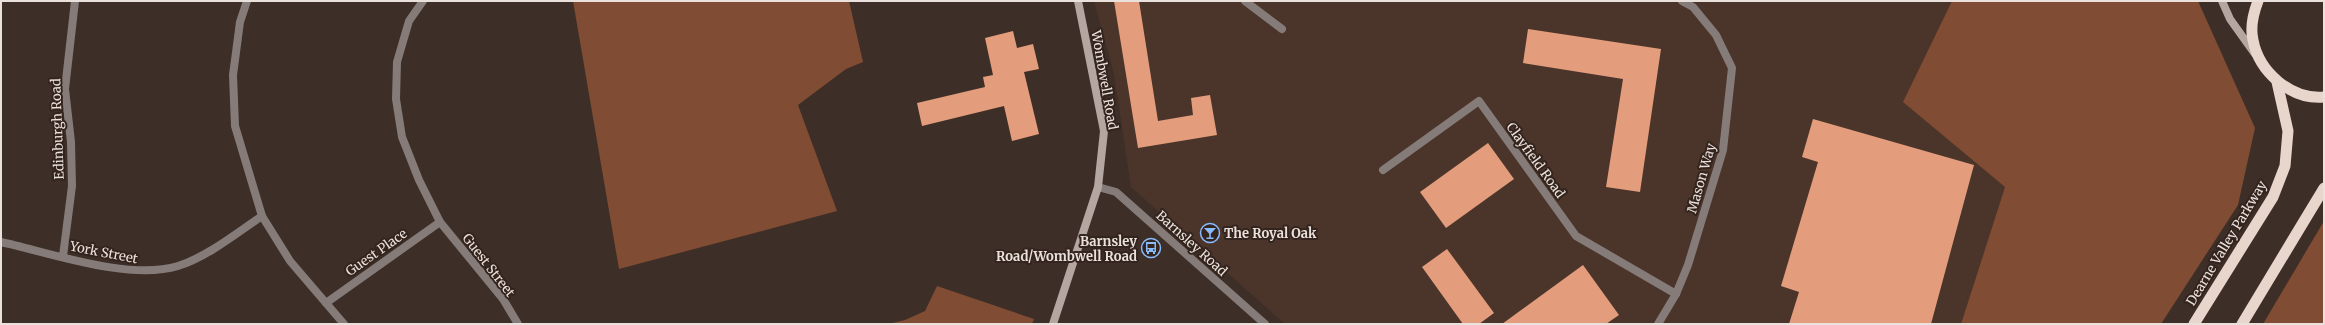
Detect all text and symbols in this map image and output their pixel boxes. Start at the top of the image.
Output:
street label: Wombwell Road [1087,28,1122,131]
street label: Edinburgh Road [47,78,68,180]
street label: Clayfield Road [1502,119,1569,202]
street label: Mason Way [1683,141,1720,215]
street label: Dearne Valley Parkway [2182,177,2271,309]
street label: Barnsley Road [1153,207,1231,280]
bar icon: The Royal Oak [1199,222,1221,244]
street label: Guest Place [342,225,411,280]
place label: The Royal Oak [1224,225,1317,242]
street label: Guest Street [458,230,519,301]
place label: Barnsley Road/Wombwell Road [996,233,1137,265]
street label: York Street [68,237,139,267]
bus stop icon: Barnsley Road/Wombwell Road [1140,237,1162,259]

